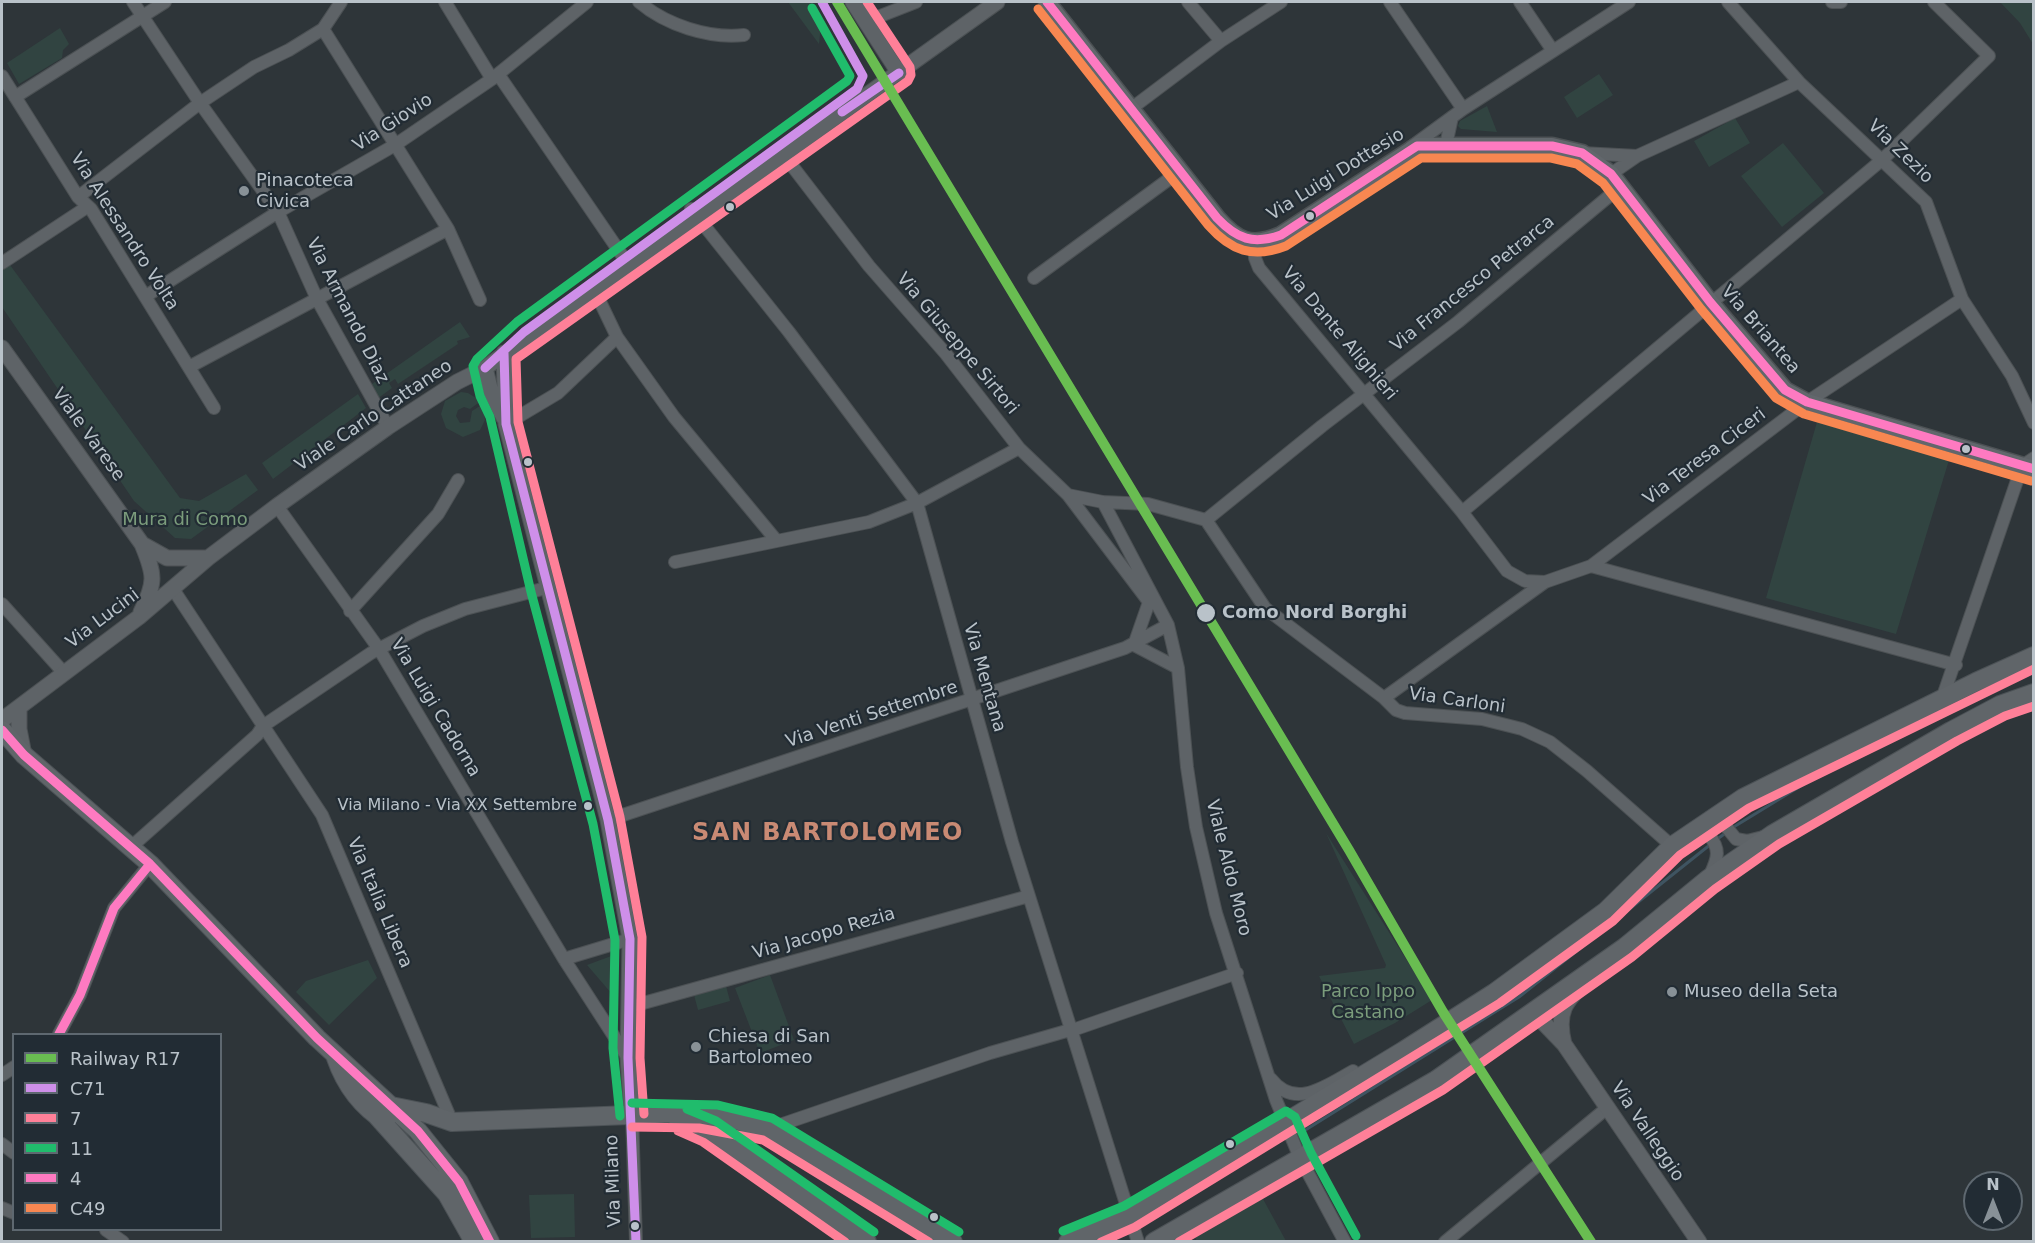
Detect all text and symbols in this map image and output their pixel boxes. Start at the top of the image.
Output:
street label: Via Giovio [349,89,437,157]
street label: Via Zezio [1863,116,1937,188]
street label: Via Luigi Dottesio [1264,124,1408,226]
street label: Via Alessandro Volta [65,149,183,315]
place label: Pinacoteca Civica [256,170,354,213]
marker: Pinacoteca Civica [237,184,251,198]
unlabelled marker [724,201,736,213]
unlabelled marker [1304,210,1316,222]
street label: Via Francesco Petrarca [1387,211,1559,357]
street label: Via Armando Diaz [301,235,393,387]
street label: Via Dante Alighieri [1277,263,1401,405]
street label: Via Giuseppe Sirtori [891,269,1023,419]
street label: Via Briantea [1716,281,1804,379]
street label: Viale Carlo Cattaneo [291,355,457,477]
street label: Viale Varese [47,384,129,486]
street label: Via Teresa Ciceri [1639,404,1771,510]
unlabelled marker [1960,443,1972,455]
unlabelled marker [522,456,534,468]
park label: Mura di Como [122,509,248,531]
street label: Via Lucini [62,584,144,654]
marker: Como Nord Borghi [1195,602,1217,624]
place label: Como Nord Borghi [1222,602,1407,624]
street label: Via Mentana [958,621,1010,735]
street label: Via Luigi Cadorna [385,635,485,781]
street label: Via Venti Settembre [783,677,961,753]
street label: Via Carloni [1407,684,1507,718]
place label: Via Milano - Via XX Settembre [338,796,577,816]
street label: Viale Aldo Moro [1201,798,1255,938]
marker: Via Milano - Via XX Settembre [582,800,594,812]
district label: SAN BARTOLOMEO [692,820,964,848]
street label: Via Italia Libera [342,834,416,972]
street label: Via Jacopo Rezia [750,903,898,965]
park label: Parco Ippo Castano [1321,981,1415,1024]
place label: Museo della Seta [1684,981,1838,1003]
marker: Museo della Seta [1665,985,1679,999]
place label: Chiesa di San Bartolomeo [708,1026,830,1068]
legend [12,1033,222,1231]
marker: Chiesa di San Bartolomeo [689,1040,703,1054]
text: Railway R17 [70,1048,181,1069]
text: C71 [70,1078,105,1099]
street label: Via Valleggio [1606,1078,1688,1186]
text: 7 [70,1108,81,1129]
street label: Via Milano [602,1134,626,1228]
text: 11 [70,1138,93,1159]
unlabelled marker [1224,1138,1236,1150]
text: 4 [70,1168,81,1189]
north arrow [1963,1171,2023,1231]
text: N [1986,1175,2000,1194]
text: C49 [70,1198,105,1219]
unlabelled marker [928,1211,940,1223]
unlabelled marker [629,1220,641,1232]

